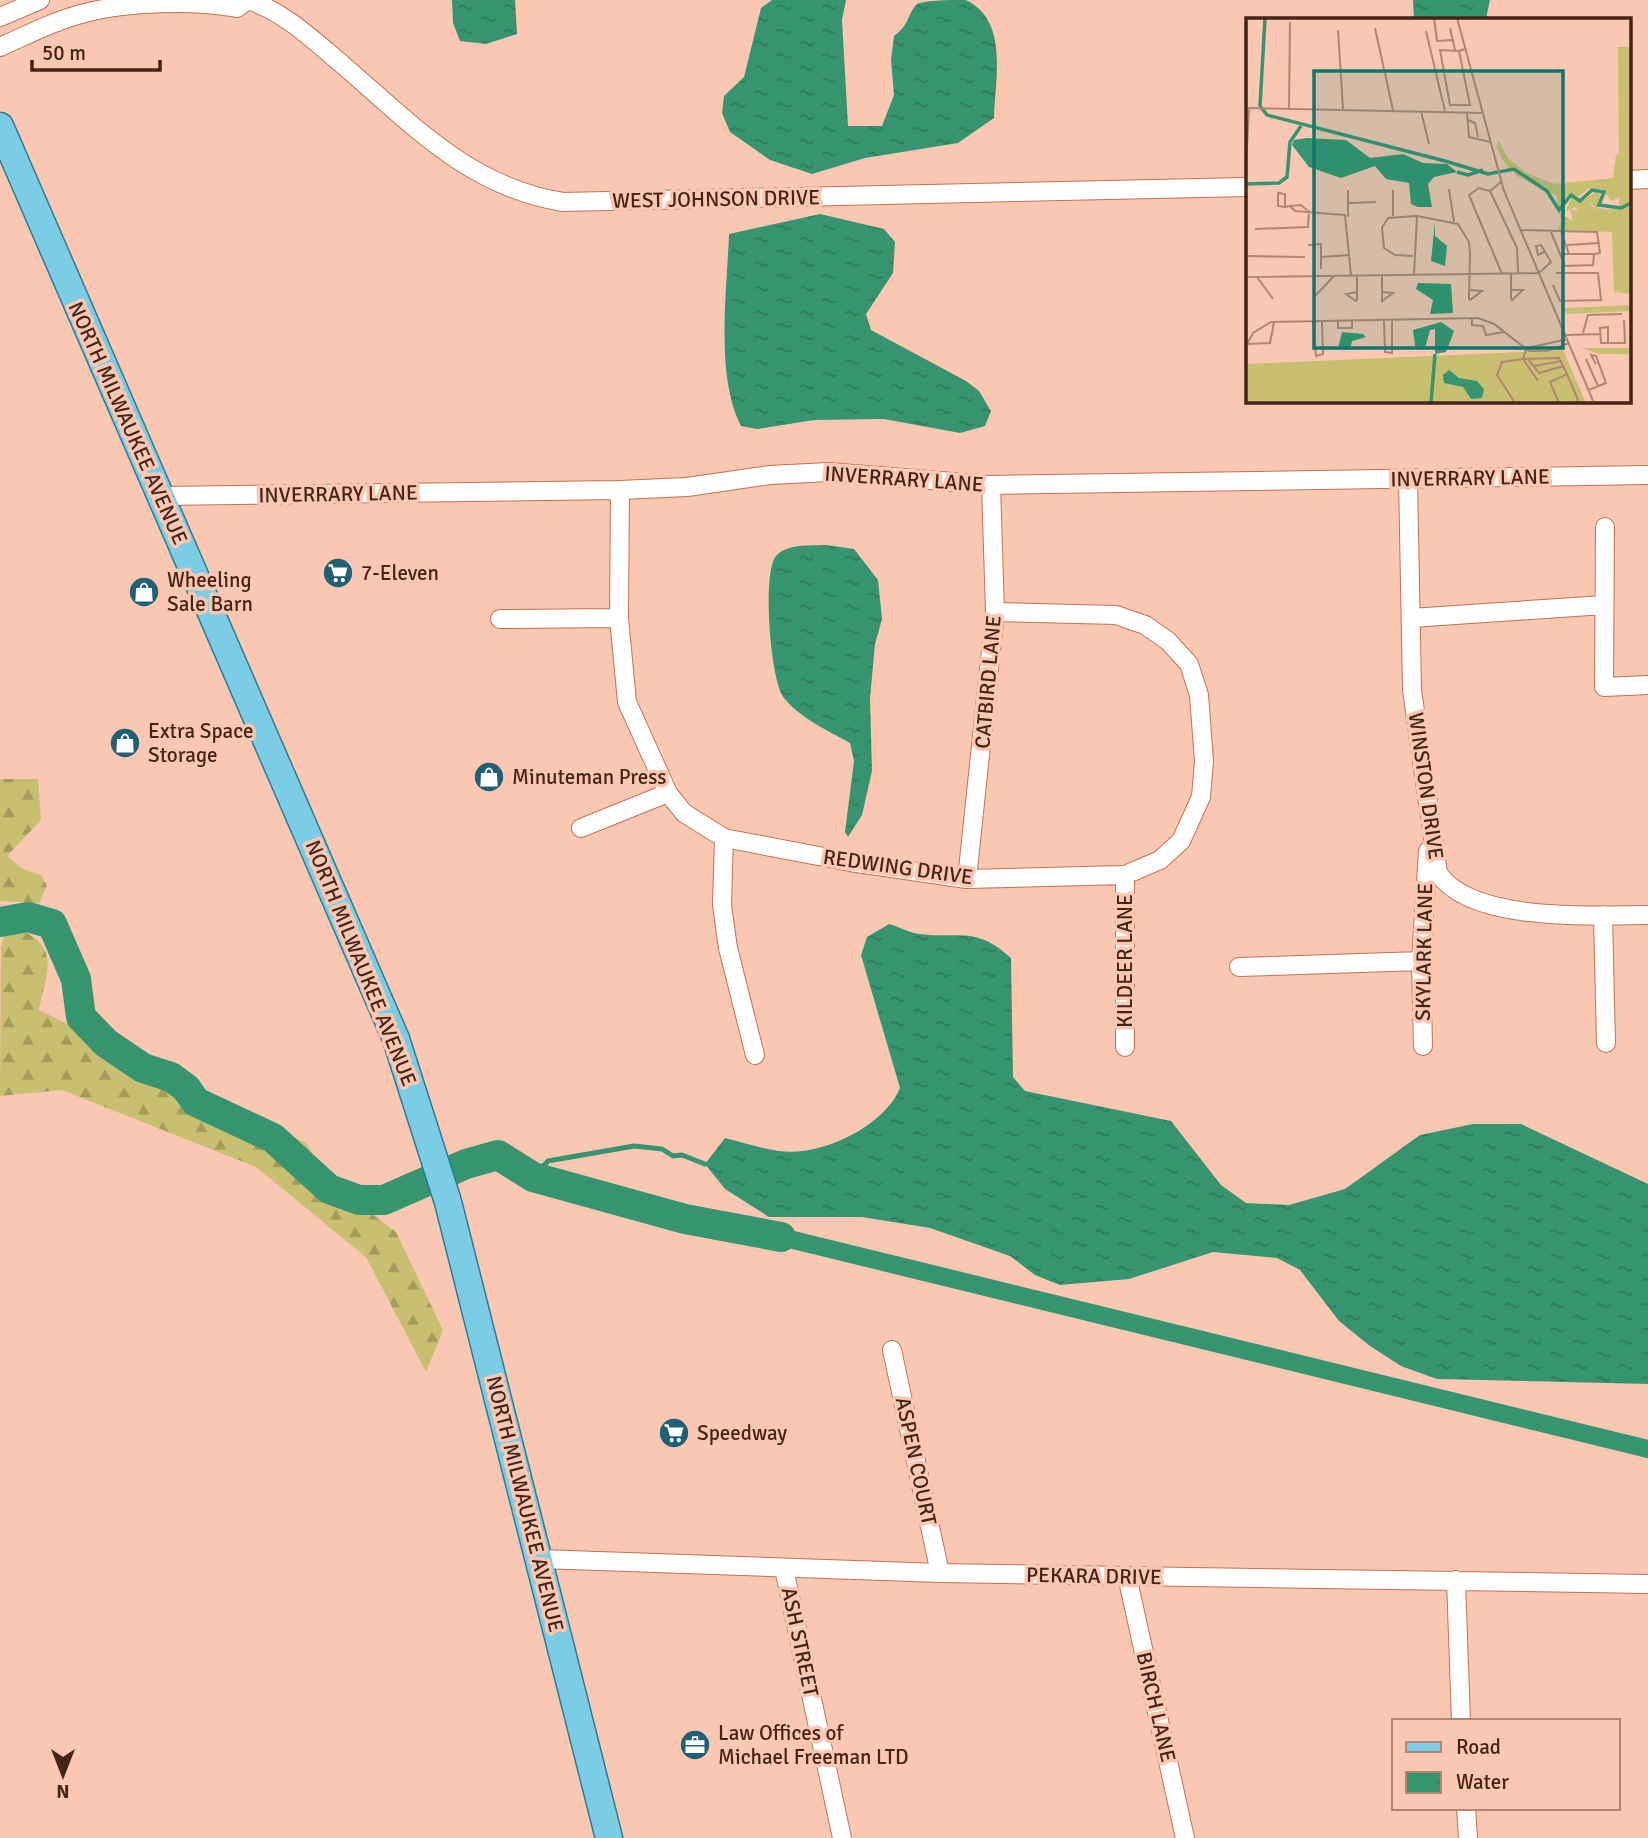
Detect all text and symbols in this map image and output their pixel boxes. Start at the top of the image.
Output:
inset map [1246,18,1630,402]
scale bar [32,28,159,72]
text: 50 m [42,40,86,66]
street label: WEST JOHNSON DRIVE [612,184,820,214]
street label: NORTH MILWAUKEE AVENUE [63,298,193,548]
street label: INVERRARY LANE [824,460,984,498]
street label: INVERRARY LANE [1390,464,1550,492]
street label: INVERRARY LANE [258,480,418,508]
supermarket icon: 7-Eleven [321,556,355,590]
place label: 7-Eleven [361,560,439,586]
place label: Wheeling Sale Barn [167,567,253,617]
shop icon: Wheeling Sale Barn [127,575,161,609]
street label: CATBIRD LANE [969,614,1007,750]
street label: WINSTON DRIVE [1403,711,1449,861]
place label: Extra Space Storage [148,718,253,768]
shop icon: Extra Space Storage [108,726,142,760]
shop icon: Minuteman Press [472,760,506,794]
place label: Minuteman Press [512,764,667,790]
street label: NORTH MILWAUKEE AVENUE [300,836,422,1090]
street label: REDWING DRIVE [822,844,974,890]
street label: SKYLARK LANE [1410,883,1438,1021]
street label: KILDEER LANE [1112,894,1138,1028]
street label: NORTH MILWAUKEE AVENUE [481,1373,569,1635]
street label: ASPEN COURT [890,1395,942,1528]
supermarket icon: Speedway [657,1416,691,1450]
place label: Speedway [697,1420,787,1446]
street label: PEKARA DRIVE [1026,1562,1162,1590]
street label: ASH STREET [776,1585,824,1700]
street label: BIRCH LANE [1131,1649,1181,1765]
legend [1392,1719,1620,1810]
place label: Law Offices of Michael Freeman LTD [718,1720,909,1770]
office icon: Law Offices of Michael Freeman LTD [678,1728,712,1762]
text: Road [1456,1734,1501,1760]
north arrow [28,1740,98,1810]
text: Water [1456,1769,1509,1795]
text: N [56,1779,70,1803]

